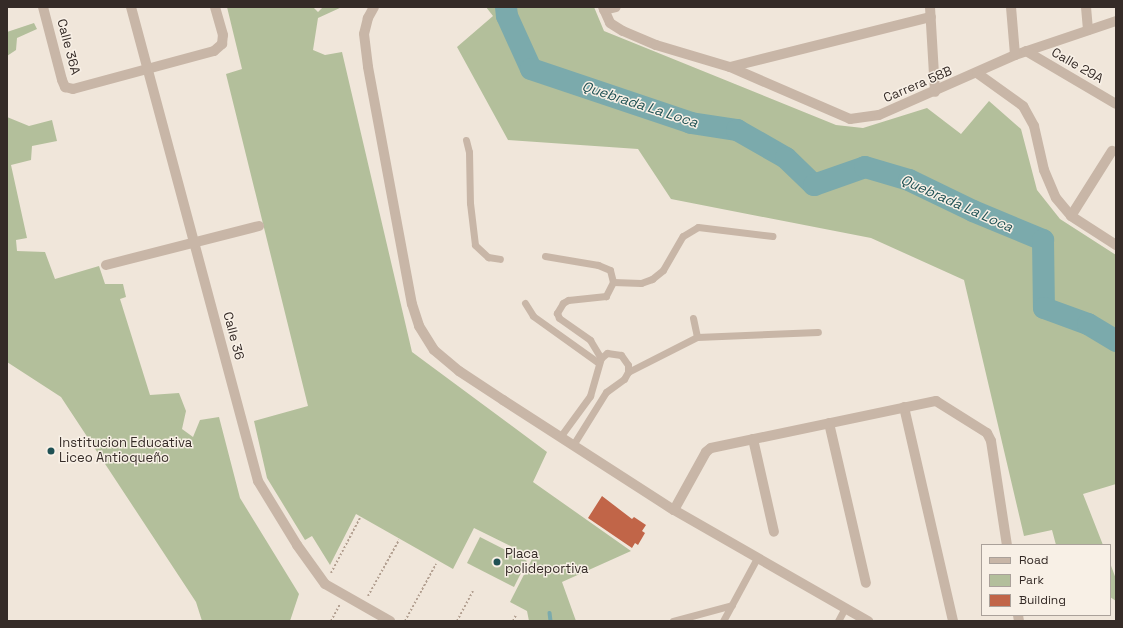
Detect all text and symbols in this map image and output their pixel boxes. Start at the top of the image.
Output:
street label: Calle 36A [53,17,83,77]
street label: Calle 29A [1048,45,1106,87]
street label: Carrera 58B [881,64,955,106]
water label: Quebrada La Loca [580,77,700,131]
water label: Quebrada La Loca [898,171,1016,235]
street label: Calle 36 [219,310,247,362]
place label: Institucion Educativa Liceo Antioqueño [59,436,192,467]
marker: Institucion Educativa Liceo Antioqueño [46,446,56,456]
legend [981,544,1111,616]
place label: Placa polideportiva [505,547,589,578]
text: Road [1019,552,1048,568]
marker: Placa polideportiva [492,557,502,567]
text: Park [1019,572,1044,588]
text: Building [1019,592,1066,608]

